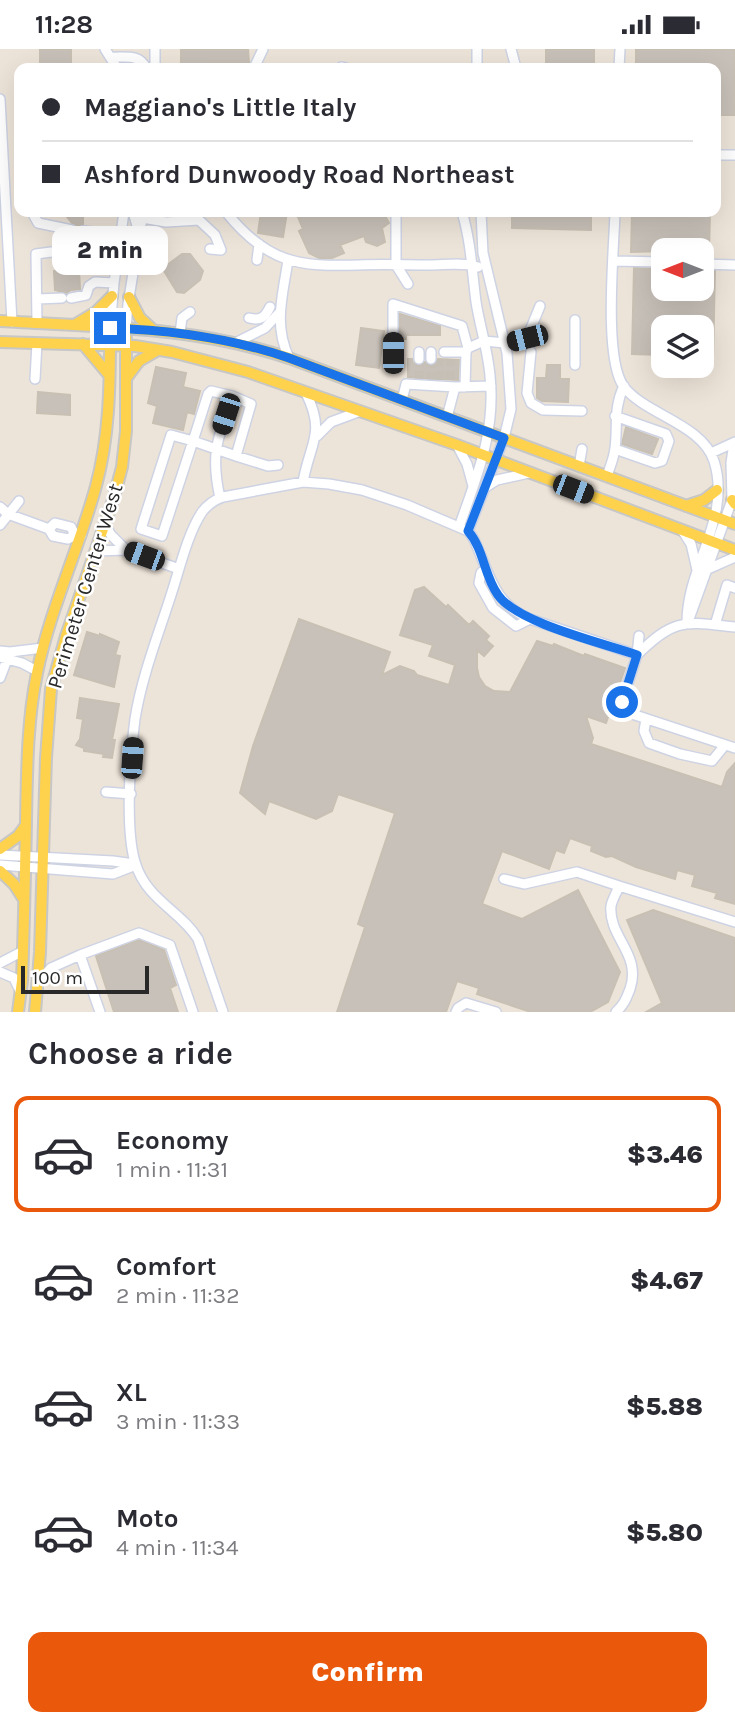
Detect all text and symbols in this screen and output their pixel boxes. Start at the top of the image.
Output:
text: 11:28 [35,9,93,40]
text: Maggiano's Little Italy [84,92,356,123]
text: Ashford Dunwoody Road Northeast [84,159,515,190]
callout: 2 min [52,226,168,275]
text: 2 min [77,237,143,264]
north arrow [651,238,714,301]
map controls [651,238,714,378]
route end [94,312,126,344]
button: layers [651,315,714,378]
car [505,323,550,353]
car [383,332,404,374]
car [210,391,243,437]
car [550,472,597,506]
street label: Perimeter Center West [42,480,128,692]
car [121,539,168,573]
route start [606,686,638,718]
car [121,736,144,780]
scale bar [21,963,149,995]
text: 100 m [32,967,83,989]
text: Choose a ride [28,1035,233,1072]
icon: car [32,1123,95,1186]
text: Economy [116,1125,228,1156]
text: $3.46 [627,1139,703,1170]
text: 1 min · 11:31 [116,1156,228,1183]
icon: car [32,1249,95,1312]
text: Comfort [116,1251,217,1282]
text: $4.67 [630,1265,703,1296]
text: 2 min · 11:32 [116,1282,240,1309]
icon: car [32,1375,95,1438]
text: XL [116,1377,147,1408]
text: $5.88 [626,1391,703,1422]
text: 3 min · 11:33 [116,1408,240,1435]
icon: car [32,1501,95,1564]
text: Moto [116,1503,178,1534]
text: $5.80 [626,1517,703,1548]
text: 4 min · 11:34 [116,1534,239,1561]
button: Confirm [28,1632,707,1712]

